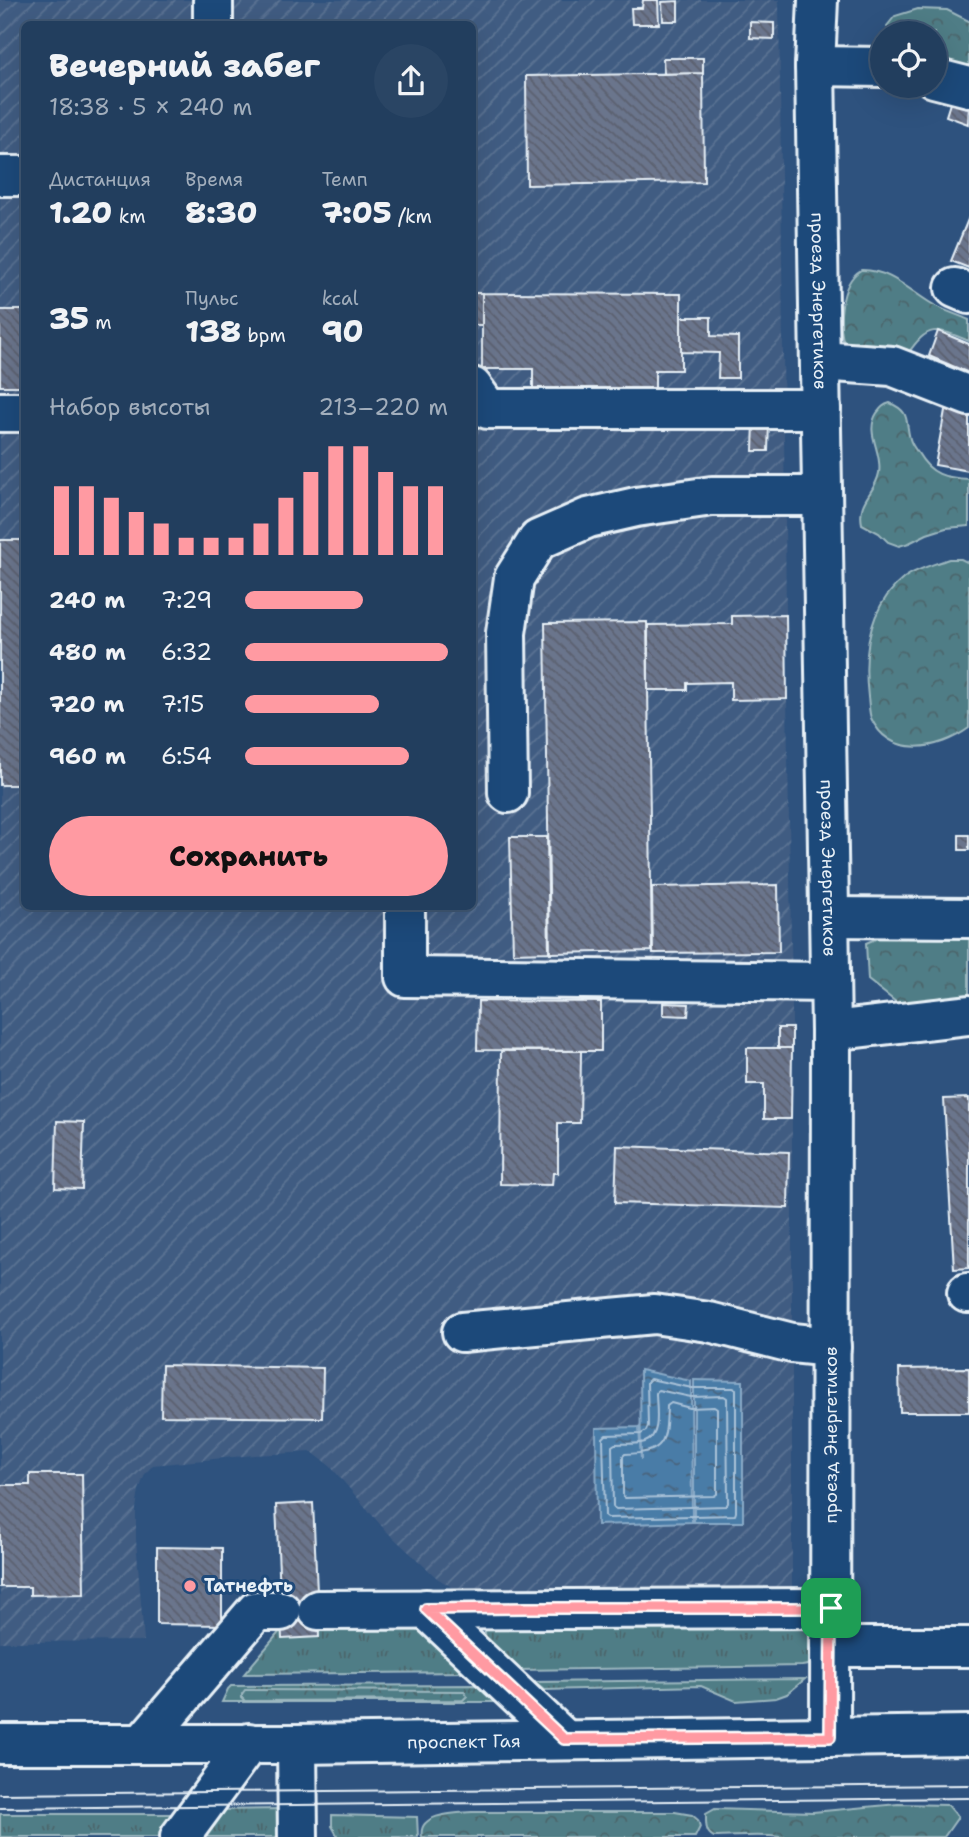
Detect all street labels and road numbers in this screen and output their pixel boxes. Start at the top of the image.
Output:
street label: проезд Энергетиков [805,212,832,390]
street label: проезд Энергетиков [815,779,842,957]
street label: проезд Энергетиков [819,1347,843,1523]
street label: проспект Гая [407,1729,521,1755]

